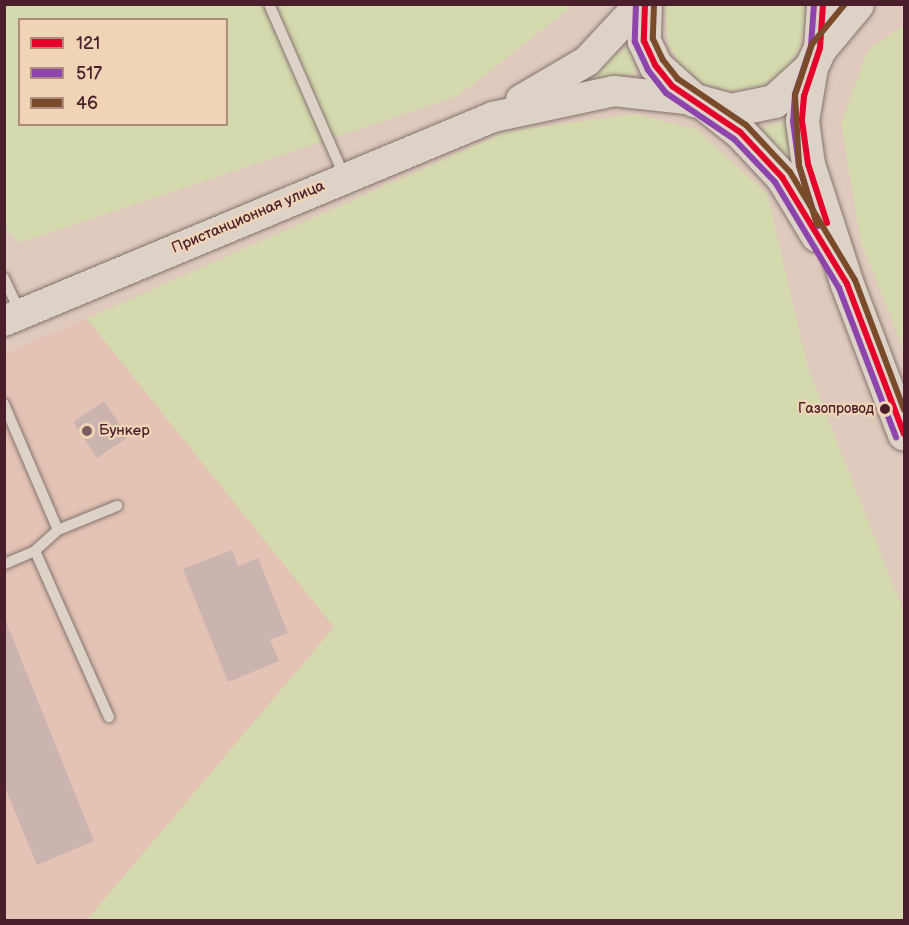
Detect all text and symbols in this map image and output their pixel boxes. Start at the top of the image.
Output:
legend [18,18,228,126]
text: 121 [76,33,100,54]
text: 517 [76,63,102,84]
text: 46 [76,93,98,114]
street label: Пристанционная улица [169,177,327,257]
place label: Газопровод [798,401,874,417]
marker: Газопровод [879,403,891,415]
place label: Бункер [99,422,150,440]
marker: Бункер [80,424,94,438]

